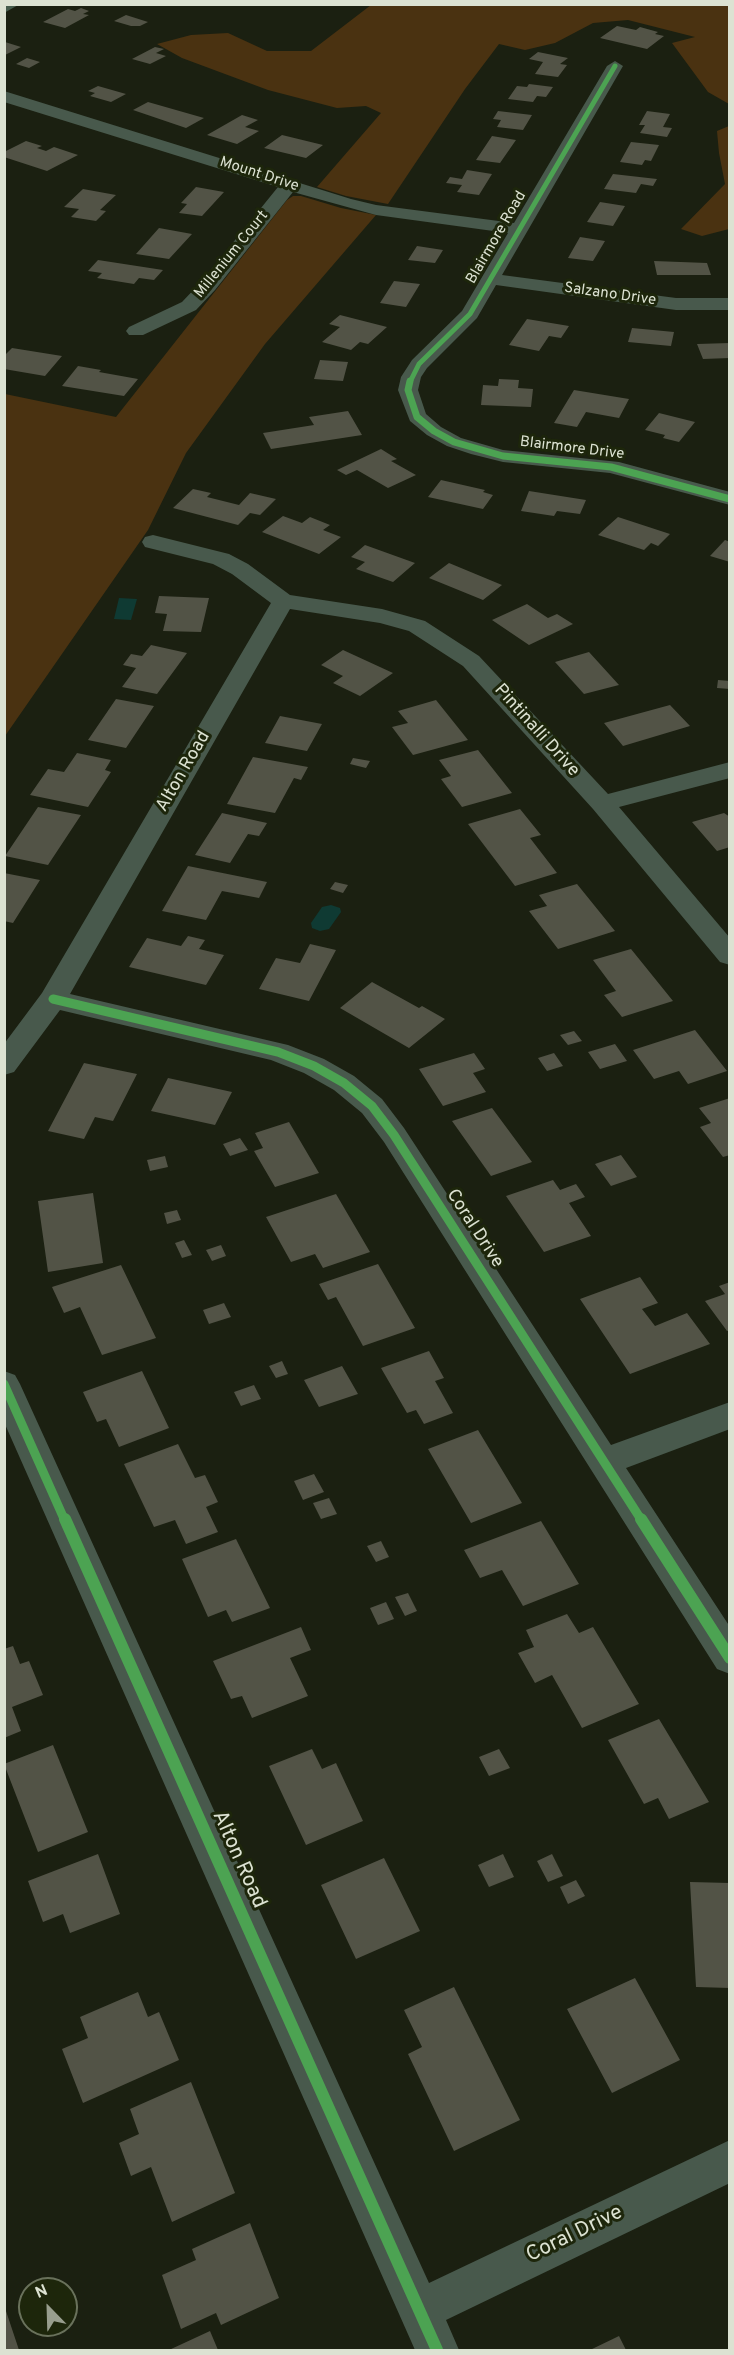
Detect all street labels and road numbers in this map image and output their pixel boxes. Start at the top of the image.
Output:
street label: Mount Drive [217,154,301,196]
street label: Blairmore Road [463,188,531,288]
street label: Millenium Court [191,208,273,302]
street label: Salzano Drive [563,280,657,310]
street label: Blairmore Drive [519,434,625,464]
street label: Pintinalli Drive [489,680,583,782]
street label: Alton Road [152,728,216,816]
street label: Coral Drive [441,1186,507,1272]
street label: Alton Road [205,1807,271,1913]
street label: Coral Drive [523,2201,627,2269]

